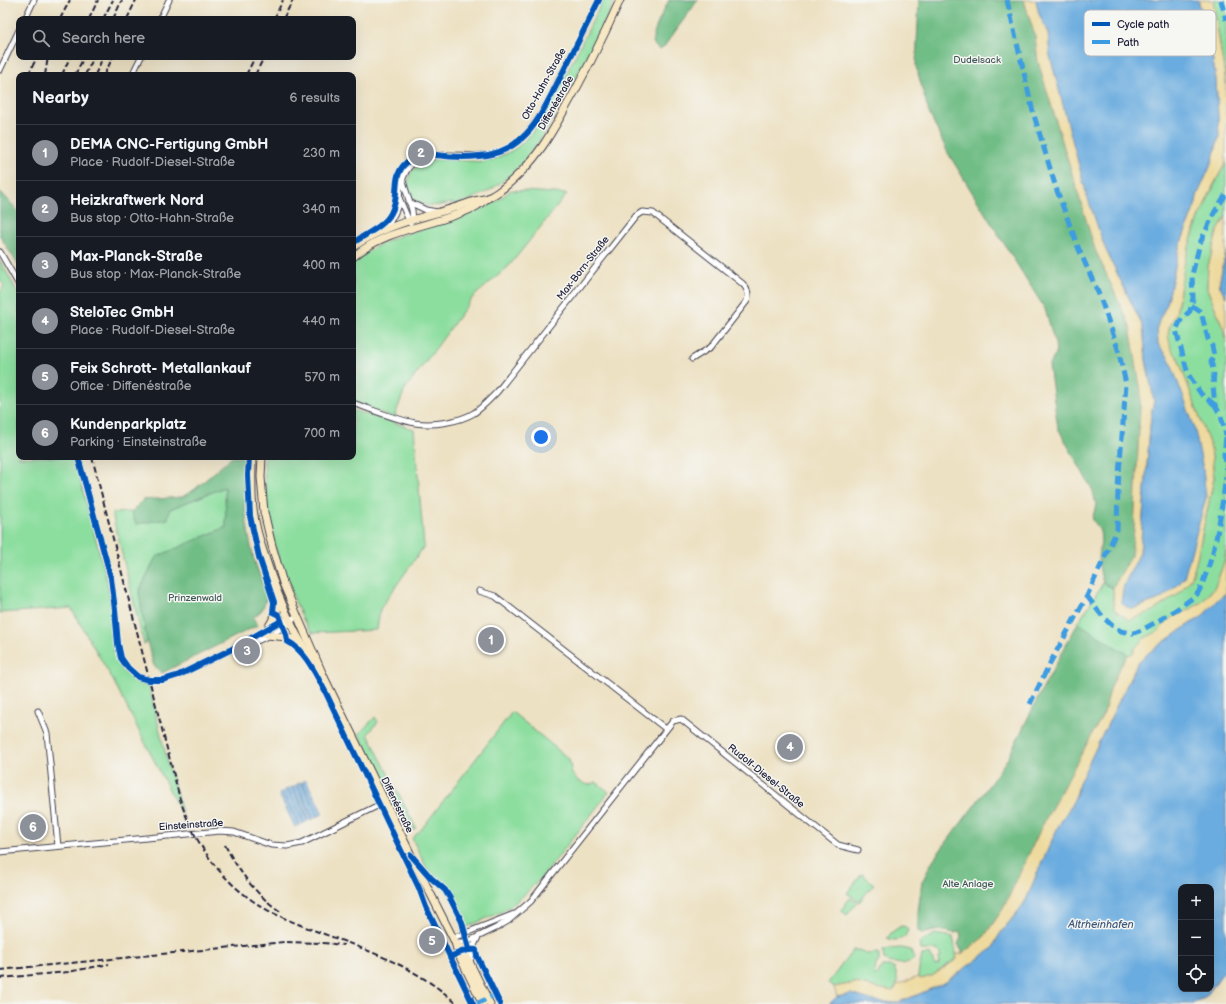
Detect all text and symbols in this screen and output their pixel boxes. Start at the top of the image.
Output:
legend [1084,10,1216,56]
search box [16,16,356,60]
text: Cycle path [1117,18,1169,31]
icon: search [30,27,52,49]
text: Search here [62,29,145,48]
text: Path [1117,36,1139,49]
street label: Otto-Hahn-Straße [519,46,569,122]
park label: Dudelsack [953,54,1001,66]
street label: Diffenéstraße [536,74,576,132]
text: Nearby [32,88,89,108]
text: 6 results [290,90,340,106]
text: DEMA CNC-Fertigung GmbH [70,135,268,154]
pin: 2 [408,138,434,168]
text: 1 [42,145,48,161]
text: 230 m [303,145,340,161]
text: Place · Rudolf-Diesel-Straße [70,154,235,170]
text: Heizkraftwerk Nord [70,191,204,210]
text: 2 [41,201,49,217]
text: 340 m [302,201,340,217]
text: Bus stop · Otto-Hahn-Straße [70,210,234,226]
street label: Max-Born-Straße [554,234,612,302]
text: Max-Planck-Straße [70,247,203,266]
text: 3 [41,257,49,273]
text: 400 m [303,257,340,273]
text: Bus stop · Max-Planck-Straße [70,266,241,282]
text: SteloTec GmbH [70,303,174,322]
text: 4 [41,313,49,329]
text: 440 m [302,313,340,329]
text: Place · Rudolf-Diesel-Straße [70,322,235,338]
text: Feix Schrott- Metallankauf [70,359,251,378]
text: 5 [41,369,49,385]
text: 570 m [304,369,340,385]
text: Office · Diffenéstraße [70,378,191,394]
text: Kundenparkplatz [70,415,186,434]
text: 6 [41,425,49,441]
text: 700 m [304,425,340,441]
your location [531,427,551,447]
text: Parking · Einsteinstraße [70,434,207,450]
park label: Prinzenwald [168,592,222,604]
pin: 1 [478,625,504,655]
pin: 3 [234,636,260,666]
pin: 4 [777,732,803,762]
street label: Rudolf-Diesel-Straße [725,741,807,811]
street label: Diffenéstraße [378,775,416,835]
pin: 6 [20,812,46,842]
street label: Einsteinstraße [158,817,224,833]
park label: Alte Anlage [942,878,994,890]
map controls [1178,884,1214,992]
button: + [1178,884,1214,920]
water label: Altrheinhafen [1067,918,1134,931]
button: − [1178,920,1214,956]
pin: 5 [419,926,445,956]
button: locate [1178,956,1214,992]

